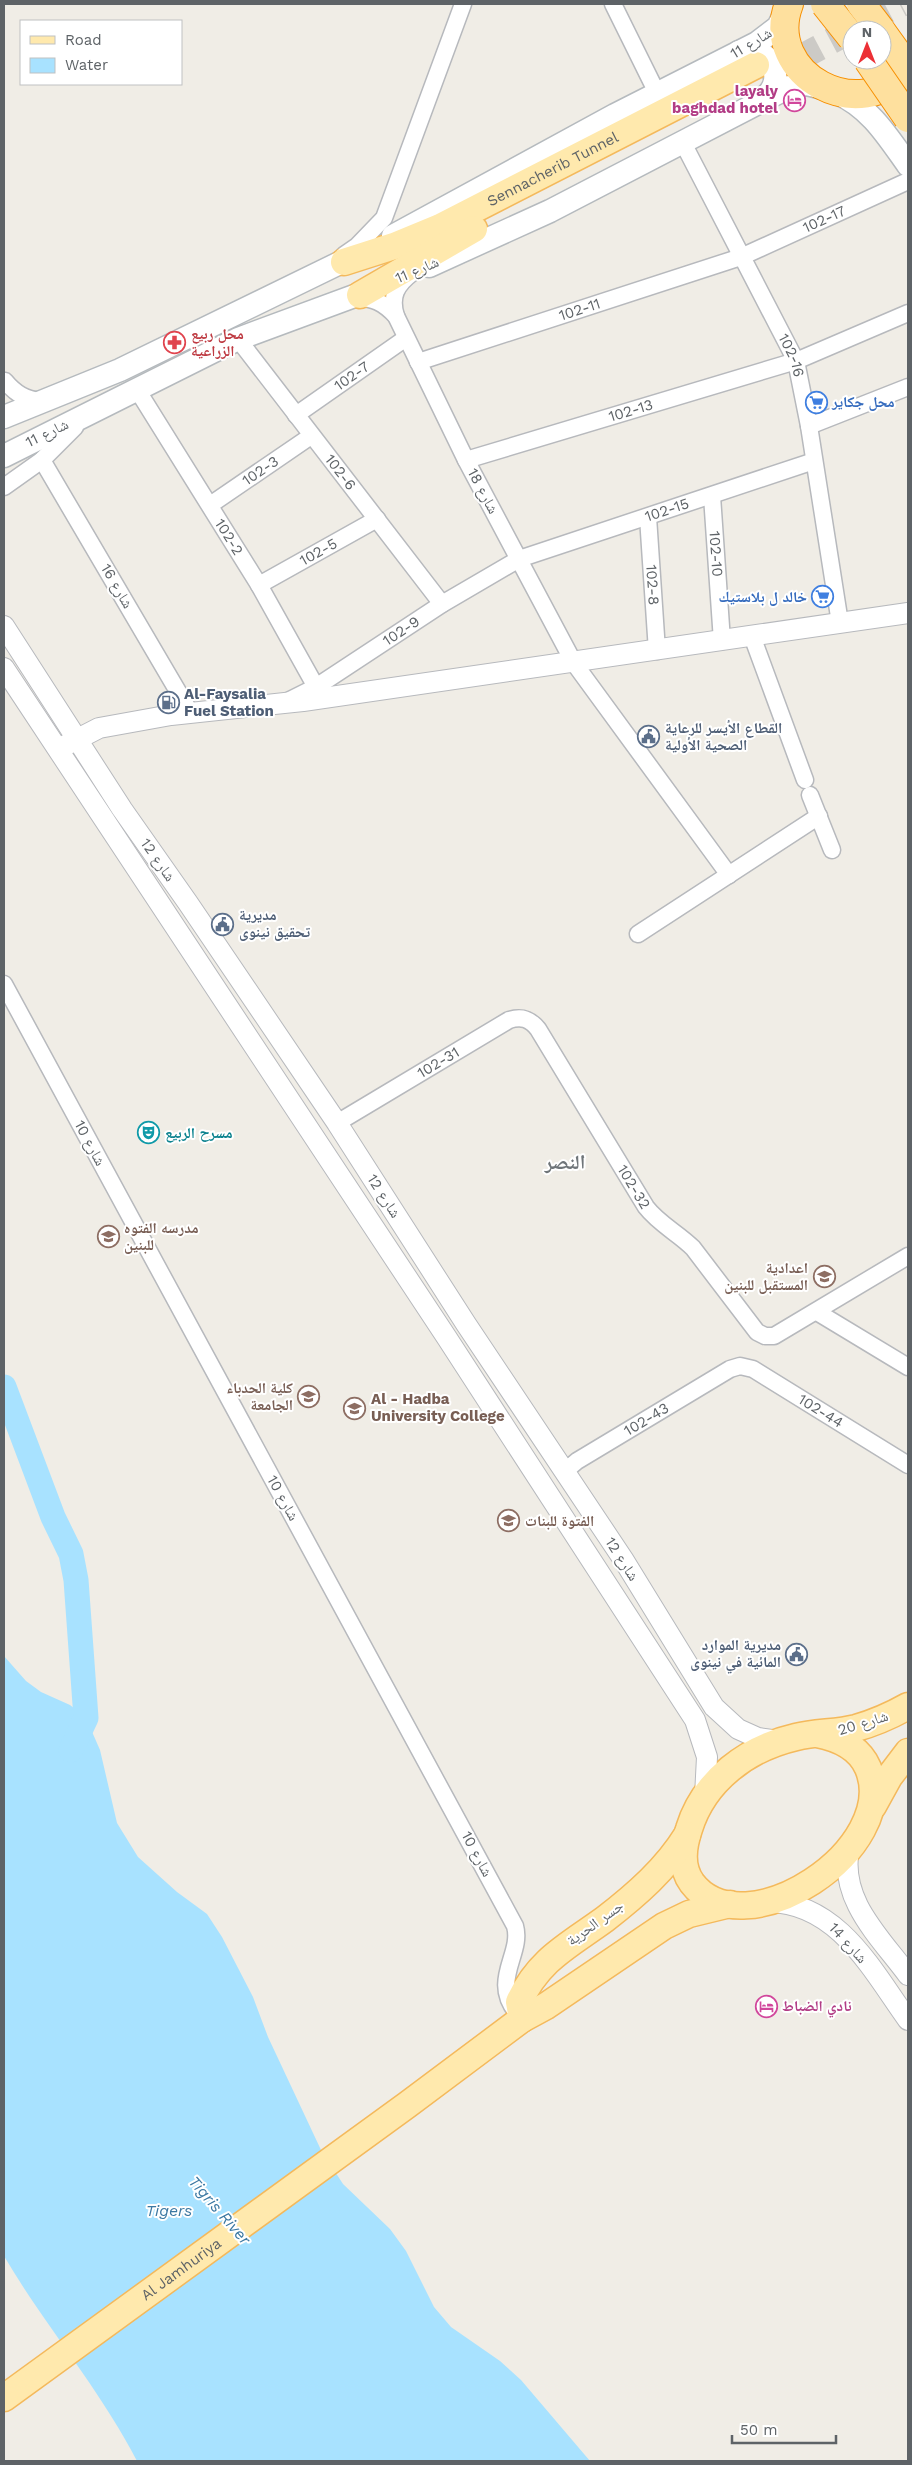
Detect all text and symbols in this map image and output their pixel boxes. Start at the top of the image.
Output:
legend [20,20,182,85]
north arrow [842,20,892,70]
street label: شارع 11 [727,24,776,63]
text: N [862,24,872,40]
text: Road [65,31,102,49]
text: Water [65,56,108,74]
place label: layaly baghdad hotel [672,82,779,117]
hotel icon: layaly baghdad hotel [782,88,806,112]
street label: Sennacherib Tunnel [484,128,622,210]
street label: 102-17 [800,202,848,237]
street label: شارع 11 [393,253,442,288]
street label: 102-11 [557,294,603,325]
place label: محل ربيع الزراعية [191,325,244,360]
pharmacy icon: محل ربيع الزراعية [163,331,187,355]
street label: 102-16 [774,331,808,379]
street label: 102-7 [331,357,373,395]
supermarket icon: محل جكاير [804,390,828,414]
place label: محل جكاير [831,393,895,411]
street label: 102-13 [606,395,655,426]
street label: شارع 11 [23,415,72,452]
street label: 102-6 [321,451,360,494]
street label: 102-3 [239,452,282,489]
street label: شارع 18 [463,465,502,517]
street label: 102-15 [643,494,691,526]
street label: 102-2 [211,515,247,558]
street label: 102-10 [705,530,727,577]
street label: 102-5 [296,534,340,569]
street label: شارع 16 [96,560,137,612]
street label: 102-8 [642,564,663,606]
supermarket icon: خالد ل بلاستيك [811,585,835,609]
place label: خالد ل بلاستيك [719,588,807,606]
street label: 102-9 [379,612,423,650]
place label: Al-Faysalia Fuel Station [184,685,274,720]
fuel station icon: Al-Faysalia Fuel Station [156,691,180,715]
place label: القطاع الأيسر للرعاية الصحية الأولية [665,719,782,754]
public building icon: القطاع الأيسر للرعاية الصحية الأولية [637,725,661,749]
street label: شارع 12 [136,835,179,886]
place label: مديرية تحقيق نينوى [239,906,310,941]
public building icon: مديرية تحقيق نينوى [211,912,235,936]
street label: 102-31 [414,1043,462,1082]
street label: شارع 10 [70,1117,109,1169]
theatre icon: مسرح الربيع [137,1121,161,1145]
place label: مسرح الربيع [165,1124,233,1143]
district label: النصر [544,1150,585,1174]
street label: 102-32 [614,1162,654,1212]
street label: شارع 12 [362,1171,405,1222]
place label: مدرسه الفتوه للبنين [124,1219,199,1254]
school or university icon: مدرسه الفتوه للبنين [96,1225,120,1249]
place label: اعدادية المستقبل للبنين [724,1259,808,1294]
school or university icon: اعدادية المستقبل للبنين [812,1265,836,1289]
place label: كلية الحدباء الجامعة [226,1379,293,1414]
school or university icon: كلية الحدباء الجامعة [297,1385,321,1409]
place label: Al - Hadba University College [371,1390,505,1425]
street label: 102-44 [795,1390,847,1432]
school or university icon: Al - Hadba University College [343,1396,367,1420]
street label: 102-43 [621,1399,672,1440]
street label: شارع 10 [262,1472,303,1524]
school or university icon: الفتوة للبنات [497,1509,521,1533]
place label: الفتوة للبنات [525,1512,594,1530]
street label: شارع 12 [600,1534,643,1585]
place label: مديرية الموارد المائية في نينوى [690,1636,781,1674]
public building icon: مديرية الموارد المائية في نينوى [785,1642,809,1666]
street label: شارع 20 [836,1707,891,1740]
street label: شارع 10 [457,1828,496,1880]
street label: جسر الحرية [563,1896,627,1949]
street label: شارع 14 [824,1919,871,1968]
hotel icon: نادي الضباط [754,1994,778,2018]
place label: نادي الضباط [782,1997,852,2018]
water label: Tigris River [185,2172,255,2249]
water label: Tigers [146,2201,192,2220]
street label: Al Jamhuriya [138,2234,225,2304]
scale bar [732,2412,836,2444]
text: 50 m [740,2421,777,2439]

